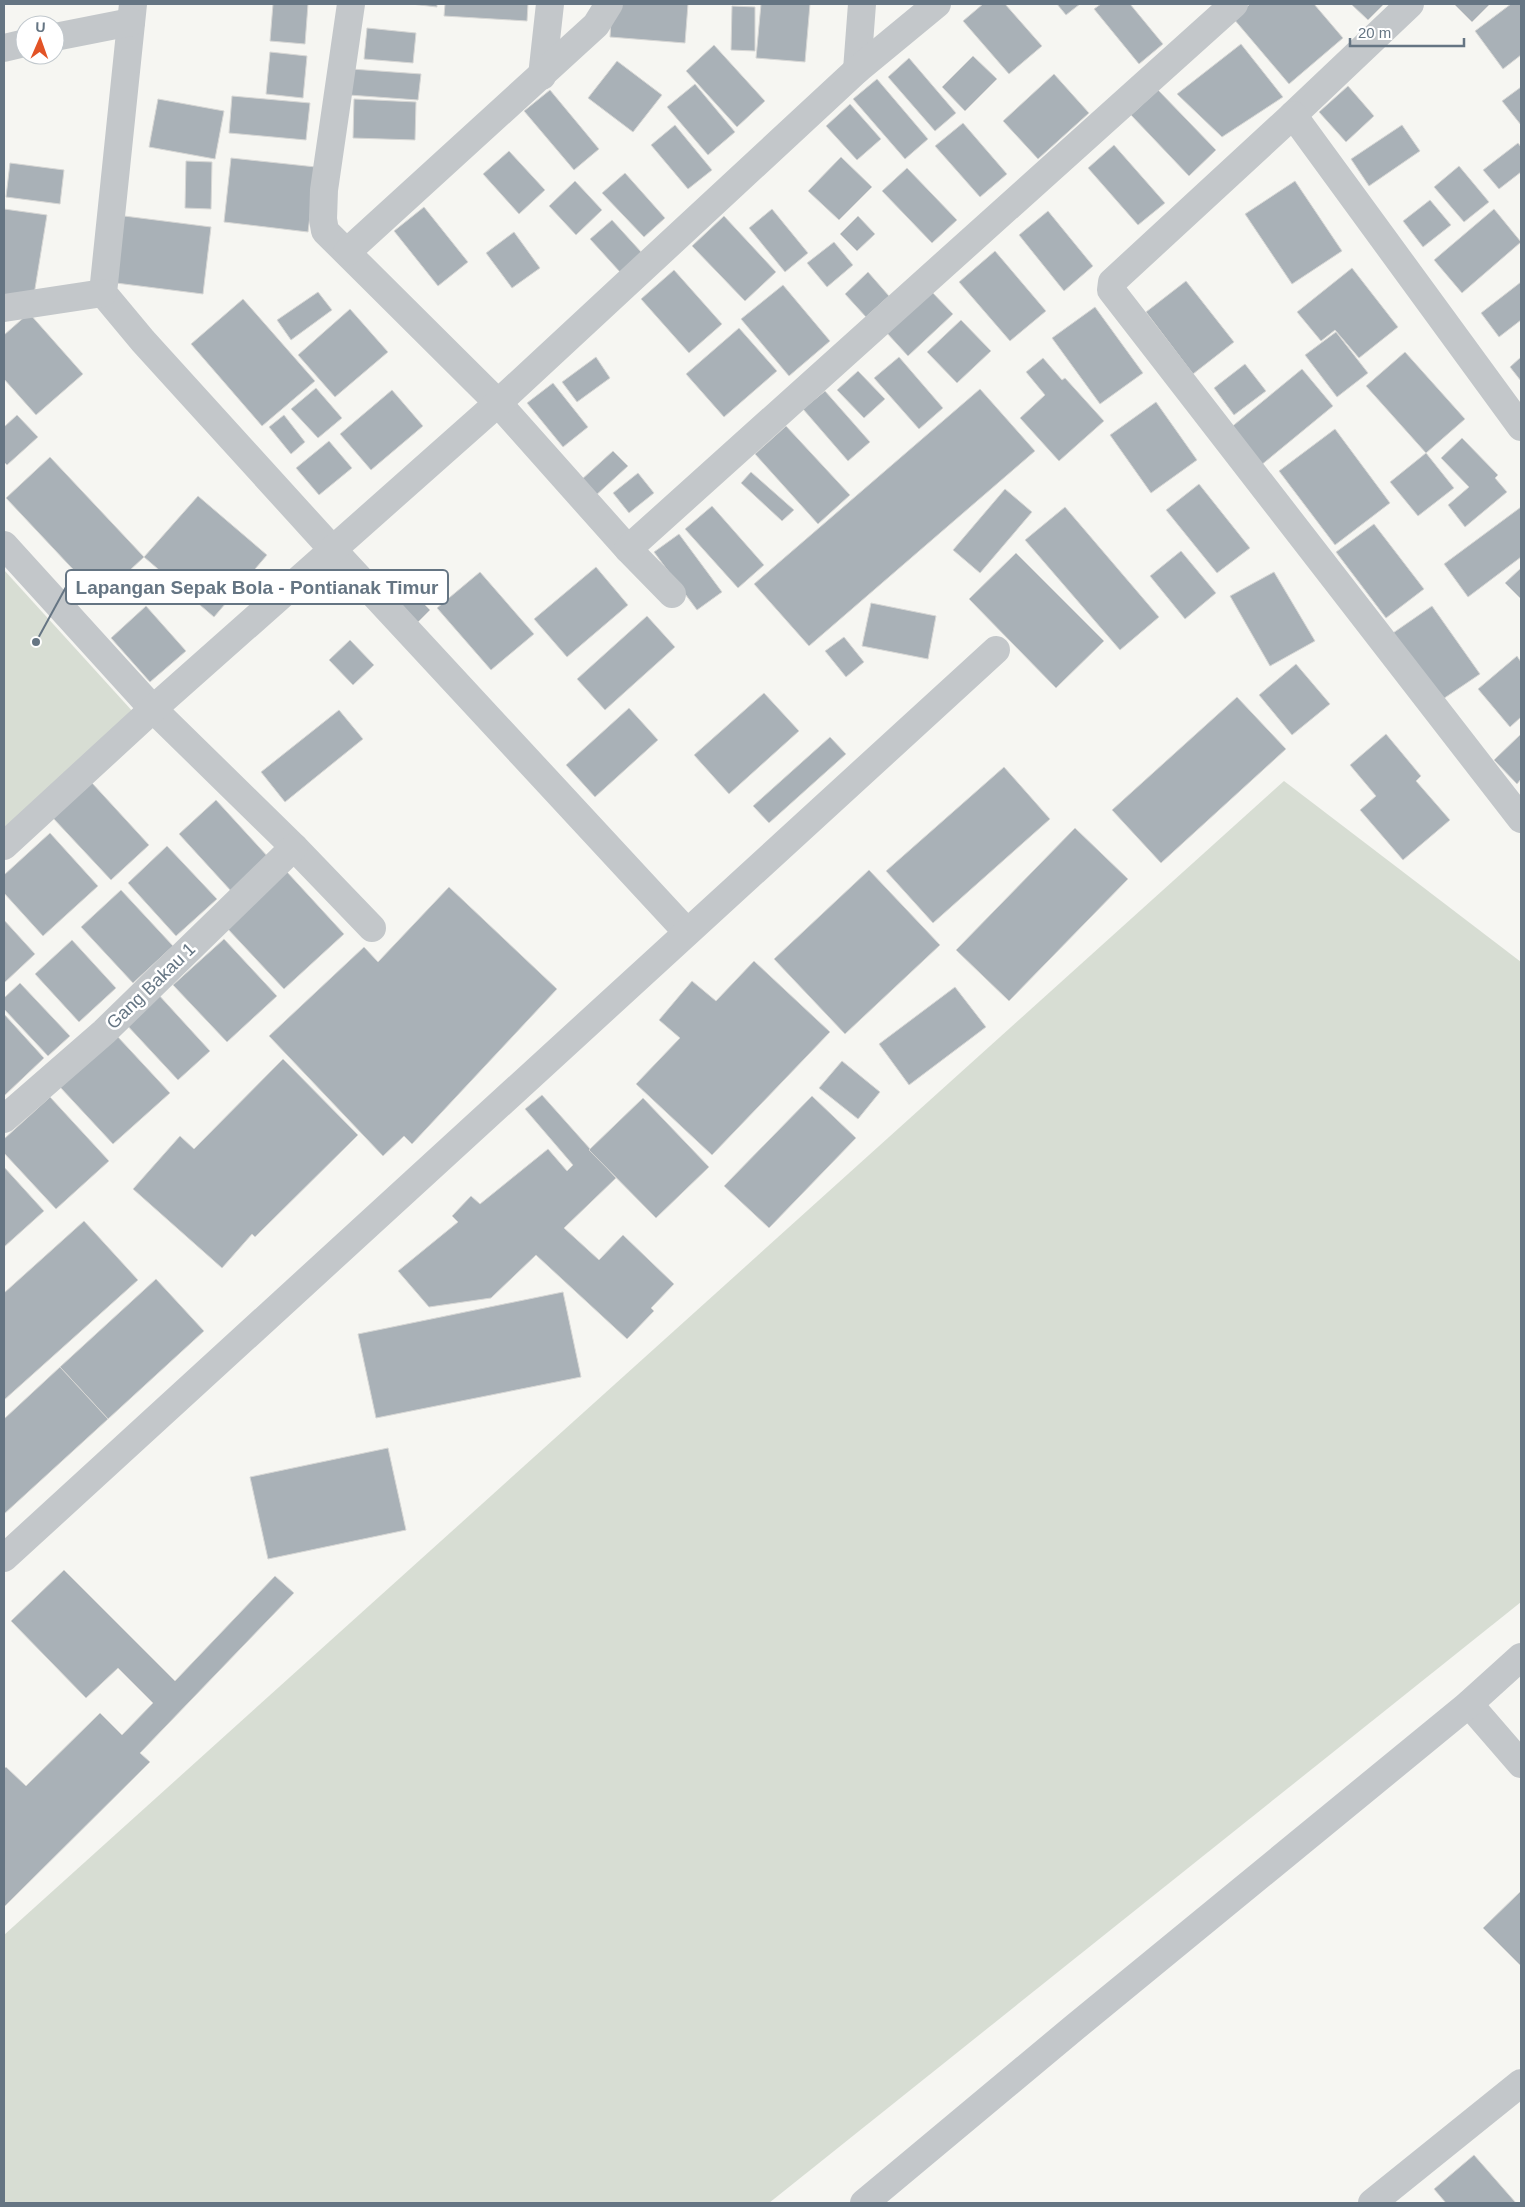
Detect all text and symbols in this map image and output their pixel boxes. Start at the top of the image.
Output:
north arrow [15,15,65,65]
scale bar [1350,15,1464,47]
text: U [35,19,46,35]
text: 20 m [1358,24,1391,41]
callout: Lapangan Sepak Bola - Pontianak Timur [66,570,448,604]
text: Lapangan Sepak Bola - Pontianak Timur [76,577,439,598]
street label: Gang Bakau 1 [103,939,199,1033]

